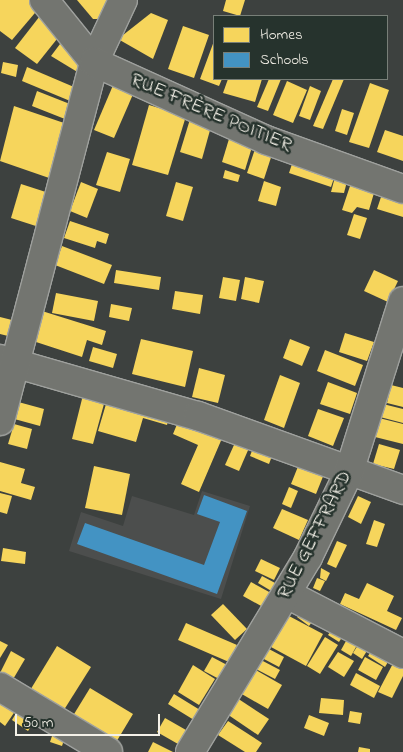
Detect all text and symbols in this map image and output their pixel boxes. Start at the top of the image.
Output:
legend [213,15,388,80]
text: Homes [260,24,303,46]
text: Schools [260,49,309,71]
street label: RUE FRÈRE POITIER [127,68,295,158]
street label: RUE GEFFRARD [272,467,358,603]
scale bar [18,704,162,736]
text: 50 m [23,712,53,734]

